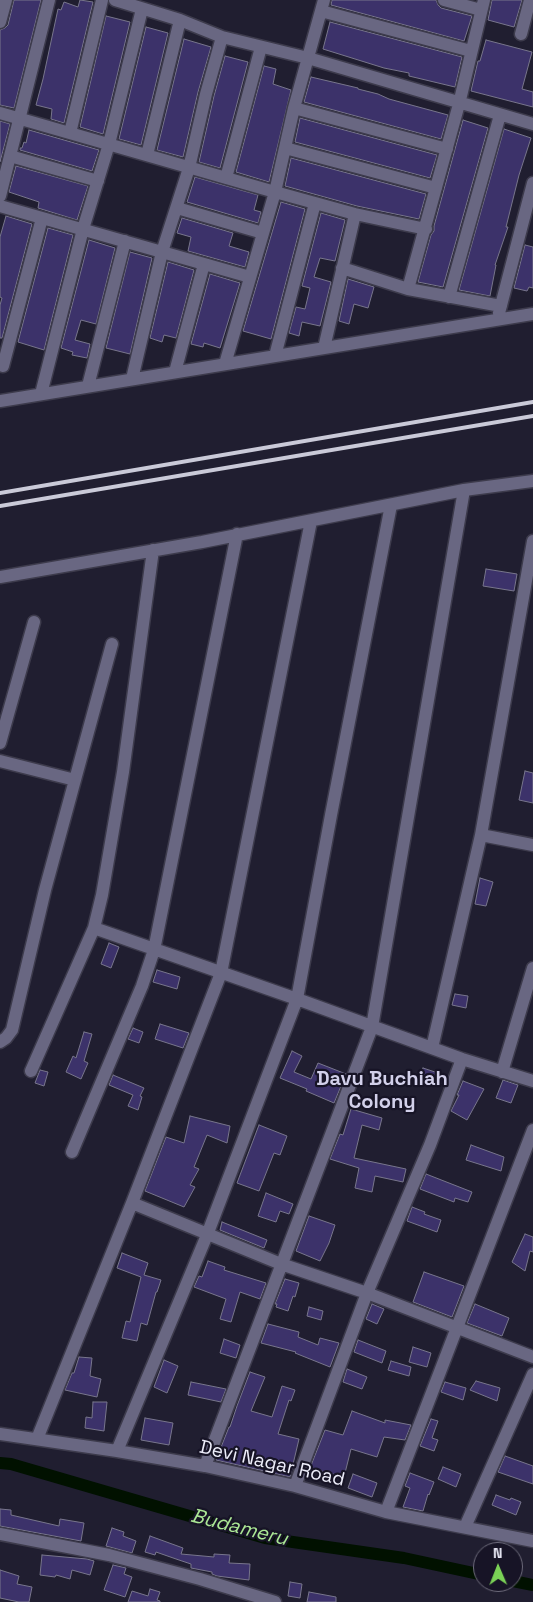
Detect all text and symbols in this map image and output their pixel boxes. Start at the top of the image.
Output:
district label: Davu Buchiah Colony [316,1068,448,1115]
street label: Devi Nagar Road [197,1436,347,1492]
water label: Budameru [188,1504,290,1552]
north arrow [473,1542,523,1592]
text: N [493,1544,503,1562]

